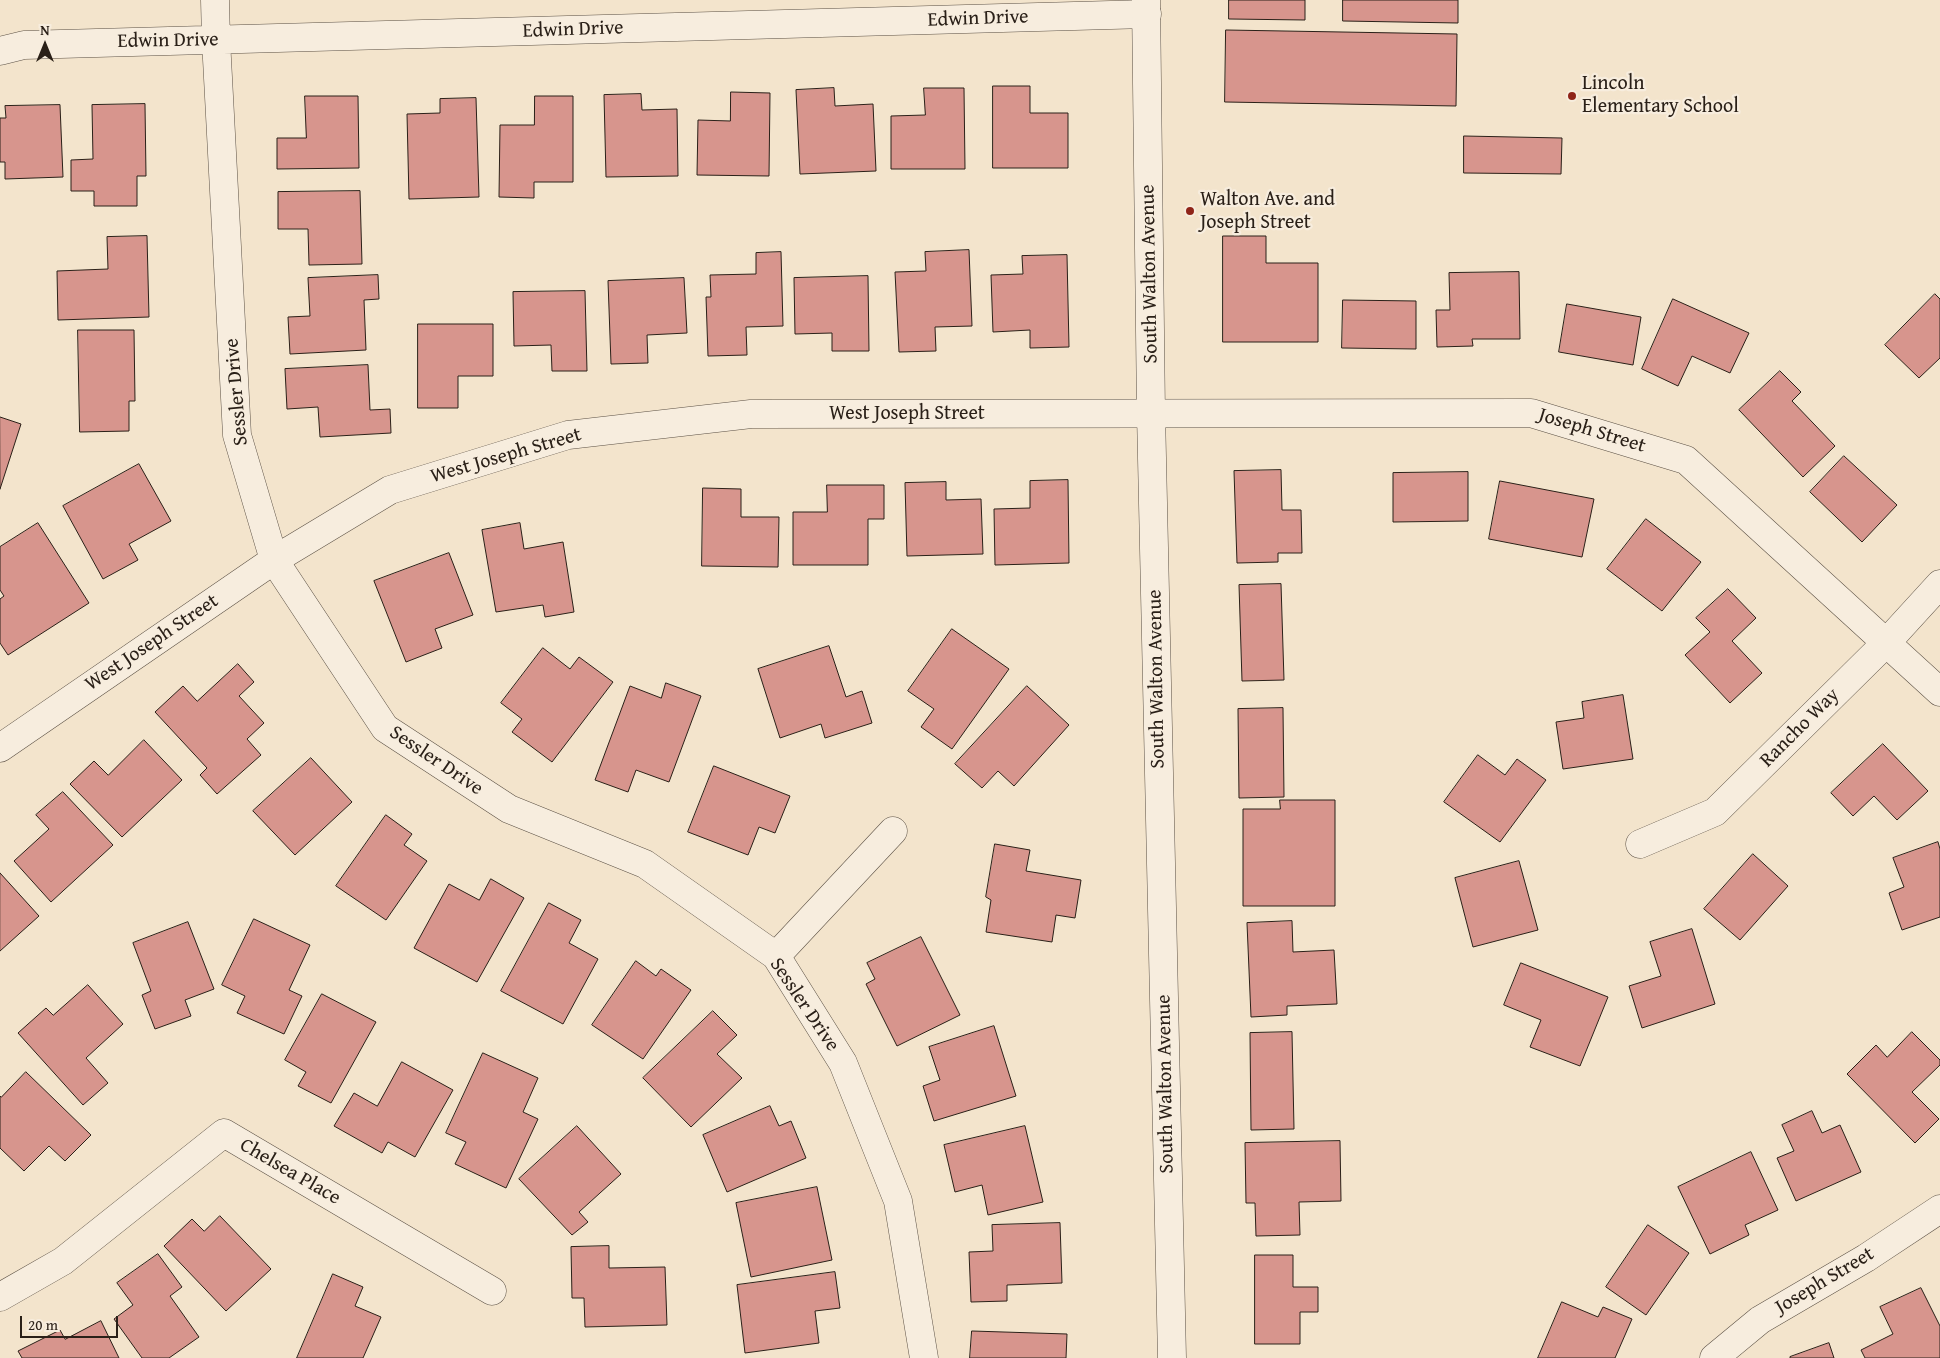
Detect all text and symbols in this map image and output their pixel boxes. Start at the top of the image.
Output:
street label: Edwin Drive [927,5,1029,33]
street label: Edwin Drive [522,16,624,44]
north arrow [20,20,70,70]
text: N [40,20,50,40]
street label: Edwin Drive [117,28,219,54]
place label: Lincoln Elementary School [1582,72,1739,119]
marker: Lincoln Elementary School [1566,90,1578,102]
street label: South Walton Avenue [1136,184,1164,364]
place label: Walton Ave. and Joseph Street [1200,188,1335,235]
marker: Walton Ave. and Joseph Street [1184,205,1196,217]
street label: Sessler Drive [220,337,254,447]
street label: West Joseph Street [829,402,985,426]
street label: Joseph Street [1535,403,1649,459]
street label: West Joseph Street [428,423,584,489]
street label: West Joseph Street [81,589,223,697]
street label: South Walton Avenue [1143,589,1171,769]
street label: Rancho Way [1755,683,1845,773]
street label: Sessler Drive [385,721,487,801]
street label: Sessler Drive [764,954,844,1056]
street label: South Walton Avenue [1152,994,1180,1174]
street label: Chelsea Place [235,1134,345,1210]
street label: Joseph Street [1771,1242,1879,1320]
scale bar [22,1306,120,1338]
text: 20 m [28,1314,58,1335]

